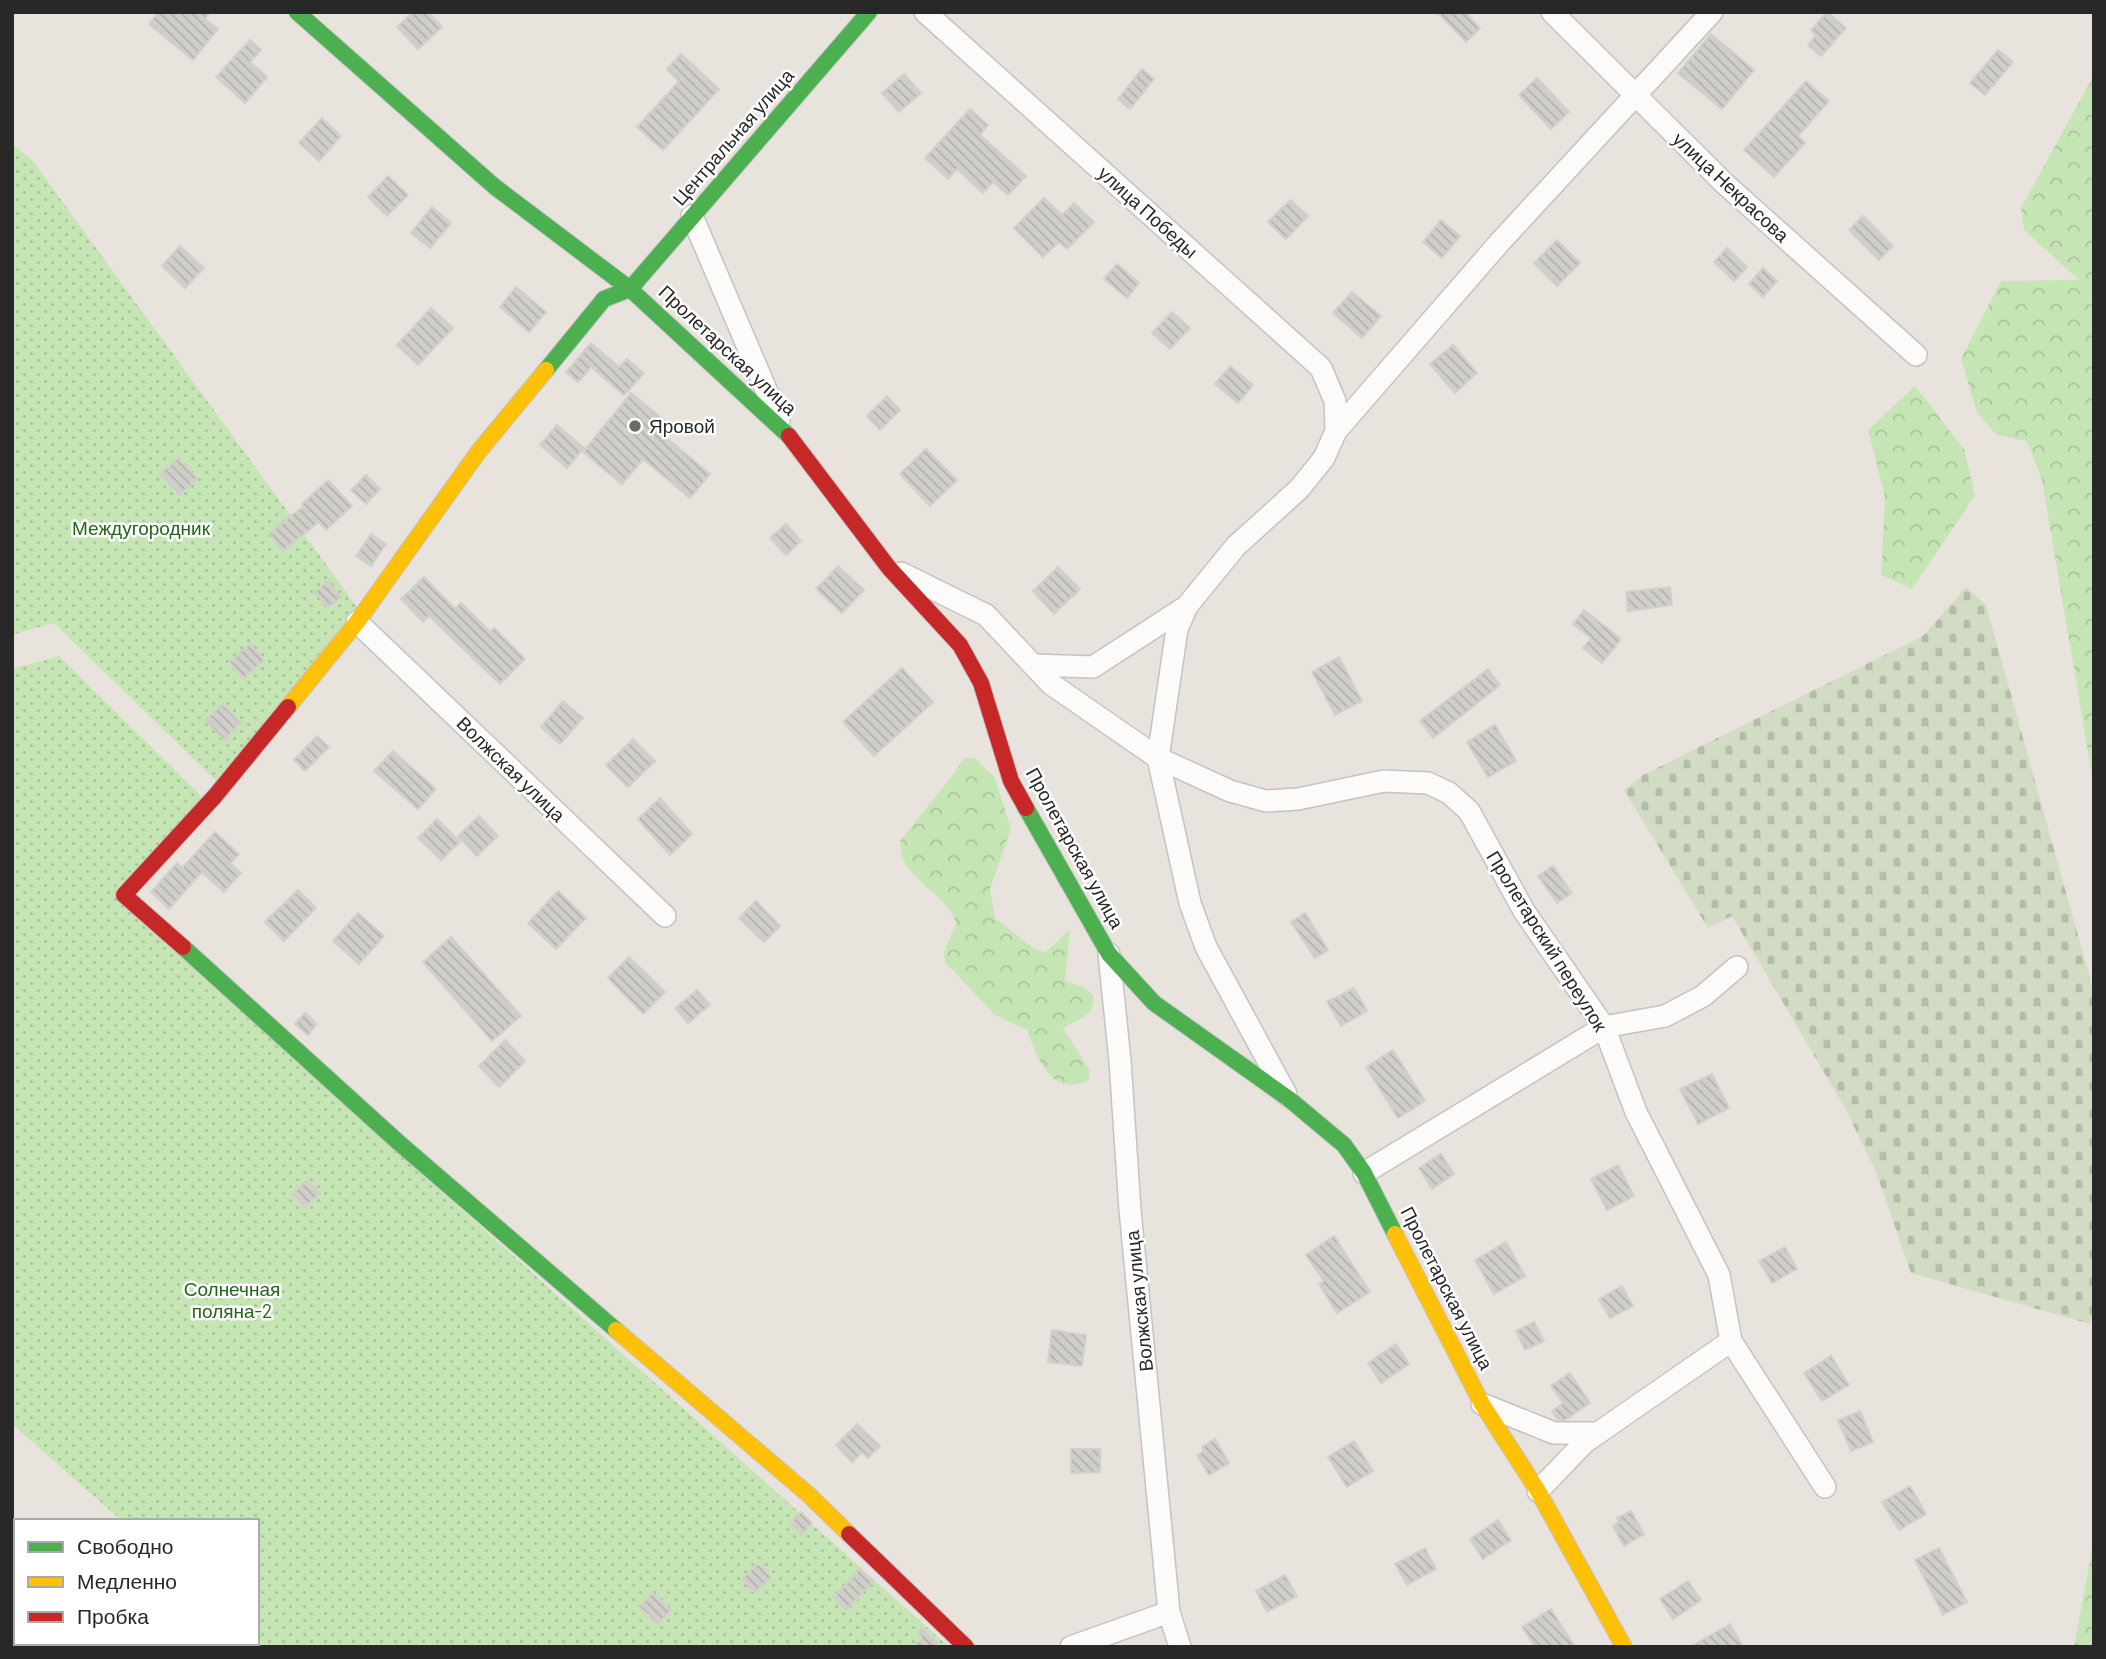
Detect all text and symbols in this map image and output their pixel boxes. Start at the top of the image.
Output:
street label: Центральная улица [667,63,798,210]
street label: улица Некрасова [1668,127,1795,247]
street label: улица Победы [1094,161,1203,262]
street label: Пролетарская улица [655,280,802,420]
place label: Яровой [649,414,715,437]
marker: Яровой [627,418,643,434]
park label: Междугородник [72,516,211,539]
street label: Волжская улица [452,711,571,826]
street label: Пролетарская улица [1022,763,1129,932]
street label: Пролетарский переулок [1482,846,1613,1036]
street label: Пролетарская улица [1396,1202,1499,1374]
street label: Волжская улица [1120,1229,1157,1373]
park label: Солнечная поляна-2 [184,1277,280,1322]
legend [14,1519,259,1645]
text: Свободно [77,1533,174,1558]
text: Медленно [77,1568,177,1593]
text: Пробка [77,1603,149,1628]

